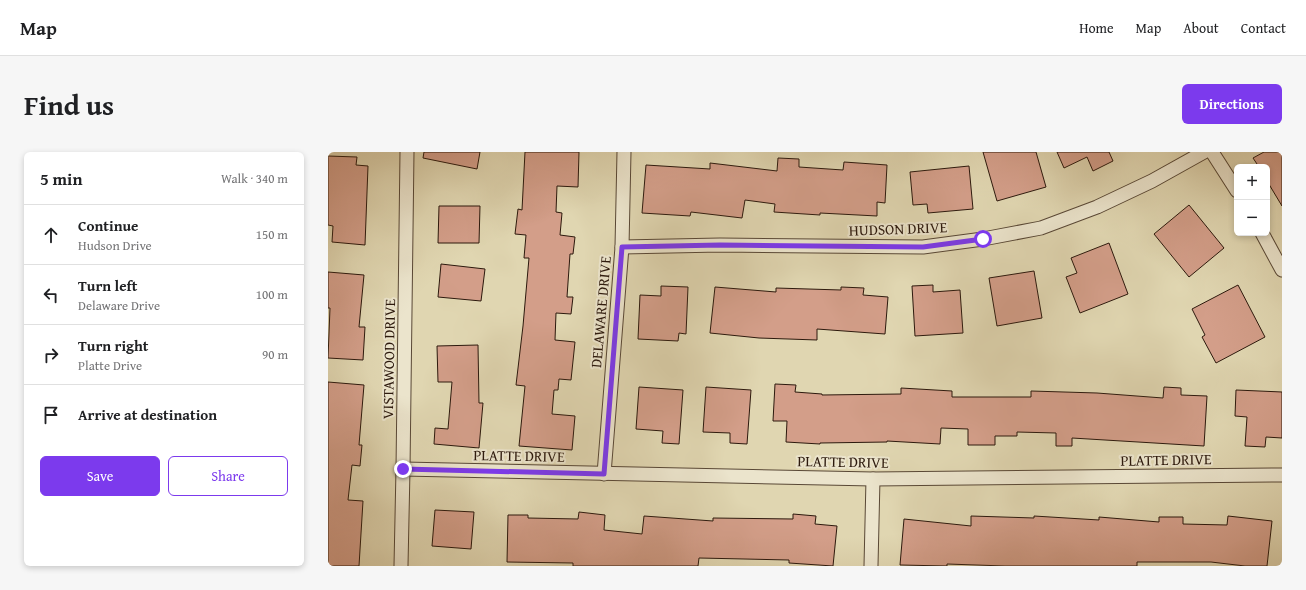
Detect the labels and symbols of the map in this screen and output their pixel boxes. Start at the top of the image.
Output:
street label: HUDSON DRIVE [849,216,948,241]
route start [974,230,992,248]
street label: DELAWARE DRIVE [585,255,616,369]
street label: VISTAWOOD DRIVE [377,298,400,419]
street label: PLATTE DRIVE [473,444,565,467]
street label: PLATTE DRIVE [1120,448,1212,471]
street label: PLATTE DRIVE [797,450,889,473]
route end [394,460,412,478]

